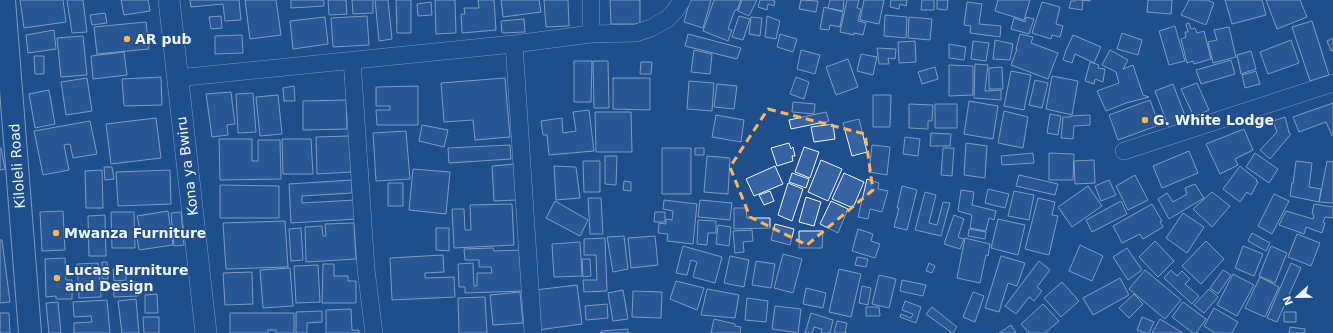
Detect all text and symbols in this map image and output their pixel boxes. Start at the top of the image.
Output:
place label: AR pub [135,31,192,47]
marker: AR pub [122,34,132,44]
place label: G. White Lodge [1153,112,1274,128]
street label: Kona ya Bwiru [173,115,201,217]
marker: G. White Lodge [1140,115,1150,125]
street label: Kiloleli Road [6,123,28,209]
place label: Mwanza Furniture [64,225,206,241]
marker: Mwanza Furniture [51,228,61,238]
place label: Lucas Furniture and Design [65,262,188,294]
marker: Lucas Furniture and Design [52,273,62,283]
north arrow [1277,277,1317,317]
text: N [1280,294,1296,307]

